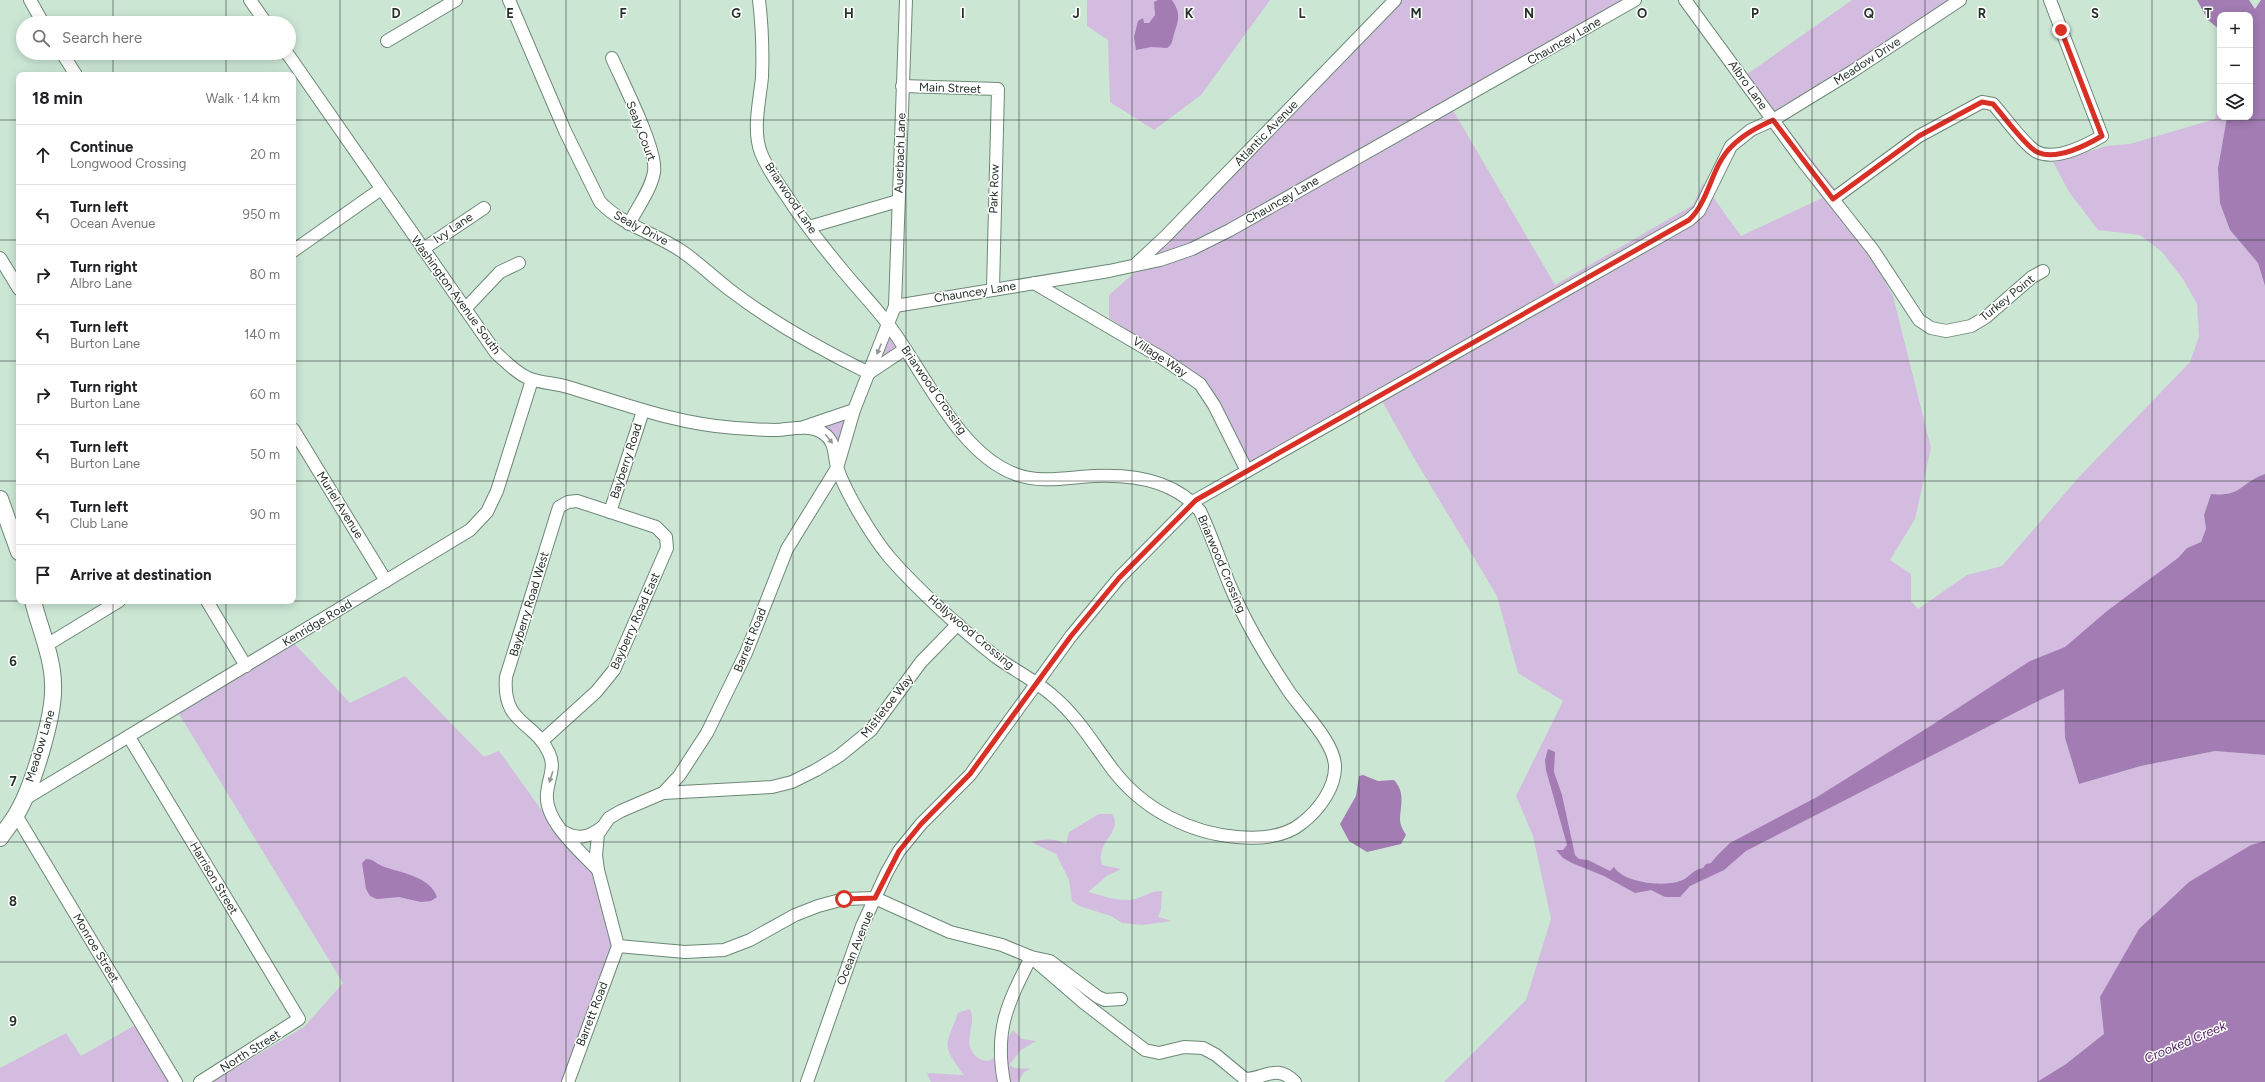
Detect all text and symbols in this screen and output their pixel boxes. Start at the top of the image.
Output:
text: D [391,6,401,21]
text: E [506,6,514,21]
text: F [619,6,627,21]
text: G [731,6,741,21]
text: H [844,6,854,21]
text: I [961,6,965,21]
text: J [1072,6,1080,21]
text: K [1185,6,1194,21]
text: L [1299,6,1306,21]
text: M [1410,6,1422,21]
text: N [1524,6,1534,21]
text: O [1637,6,1647,21]
text: P [1751,6,1759,21]
text: Q [1864,6,1874,21]
text: R [1978,6,1987,21]
text: S [2091,6,2099,21]
text: T [2204,6,2212,21]
map controls [2217,12,2253,120]
button: + [2217,12,2253,48]
street label: Chauncey Lane [1525,14,1604,68]
search box [16,16,296,60]
route end [2052,21,2070,39]
icon: search [30,27,52,49]
text: Search here [62,29,142,47]
street label: Meadow Drive [1831,34,1903,88]
button: − [2217,48,2253,84]
street label: Albro Lane [1725,58,1771,113]
street label: Main Street [919,80,982,96]
button: layers [2217,84,2253,120]
text: 18 min [32,88,83,108]
text: Walk · 1.4 km [206,91,280,106]
street label: Atlantic Avenue [1231,97,1301,169]
street label: Sealy Court [623,99,659,163]
street label: Auerbach Lane [892,112,908,193]
text: Continue [70,138,133,156]
icon: ahead [32,144,54,166]
text: 20 m [250,147,280,162]
text: Longwood Crossing [70,156,186,171]
street label: Briarwood Lane [762,160,820,237]
street label: Park Row [986,163,1002,214]
street label: Chauncey Lane [1243,173,1322,227]
text: Turn left [70,198,128,216]
icon: left [32,204,54,226]
text: 950 m [243,207,280,222]
street label: Sealy Drive [611,208,671,248]
street label: Ivy Lane [431,210,476,246]
text: Ocean Avenue [70,216,155,231]
street label: Washington Avenue South [408,233,504,357]
text: Turn right [70,258,138,276]
icon: right [32,264,54,286]
text: 80 m [249,267,280,282]
street label: Turkey Point [1977,272,2037,324]
text: Albro Lane [70,276,132,291]
street label: Chauncey Lane [933,279,1017,305]
text: Turn left [70,318,128,336]
icon: left [32,324,54,346]
text: 140 m [244,327,280,342]
street label: Village Way [1130,334,1191,380]
text: Burton Lane [70,336,140,351]
one-way arrow [875,343,881,355]
street label: Briarwood Crossing [898,343,970,437]
text: Turn right [70,378,138,396]
icon: right [32,384,54,406]
text: 60 m [250,387,280,402]
text: Burton Lane [70,396,140,411]
street label: Bayberry Road [607,422,645,500]
one-way arrow [825,434,833,445]
text: Turn left [70,438,128,456]
icon: left [32,444,54,466]
text: 50 m [250,447,280,462]
text: Burton Lane [70,456,140,471]
street label: Muriel Avenue [314,469,366,541]
text: Turn left [70,498,128,516]
icon: left [32,504,54,526]
text: 90 m [250,507,280,522]
street label: Briarwood Crossing [1195,513,1249,615]
text: Club Lane [70,516,128,531]
street label: Bayberry Road West [506,549,552,658]
icon: arrive [32,564,54,586]
text: Arrive at destination [70,566,211,584]
street label: Bayberry Road East [607,570,663,672]
street label: Hollywood Crossing [925,592,1017,672]
street label: Kenridge Road [280,597,354,649]
street label: Barrett Road [731,606,769,674]
text: 6 [9,654,17,669]
street label: Mistletoe Way [858,671,917,741]
street label: Meadow Lane [22,708,58,784]
one-way arrow [548,771,554,783]
text: 7 [9,774,17,789]
street label: Harrison Street [187,839,241,917]
route start [835,890,853,908]
text: 8 [9,894,17,909]
street label: Ocean Avenue [834,908,876,987]
street label: Monroe Street [70,911,122,985]
street label: Barrett Road [573,980,611,1048]
text: 9 [9,1014,17,1029]
water label: Crooked Creek [2142,1018,2229,1066]
street label: North Street [217,1027,283,1075]

